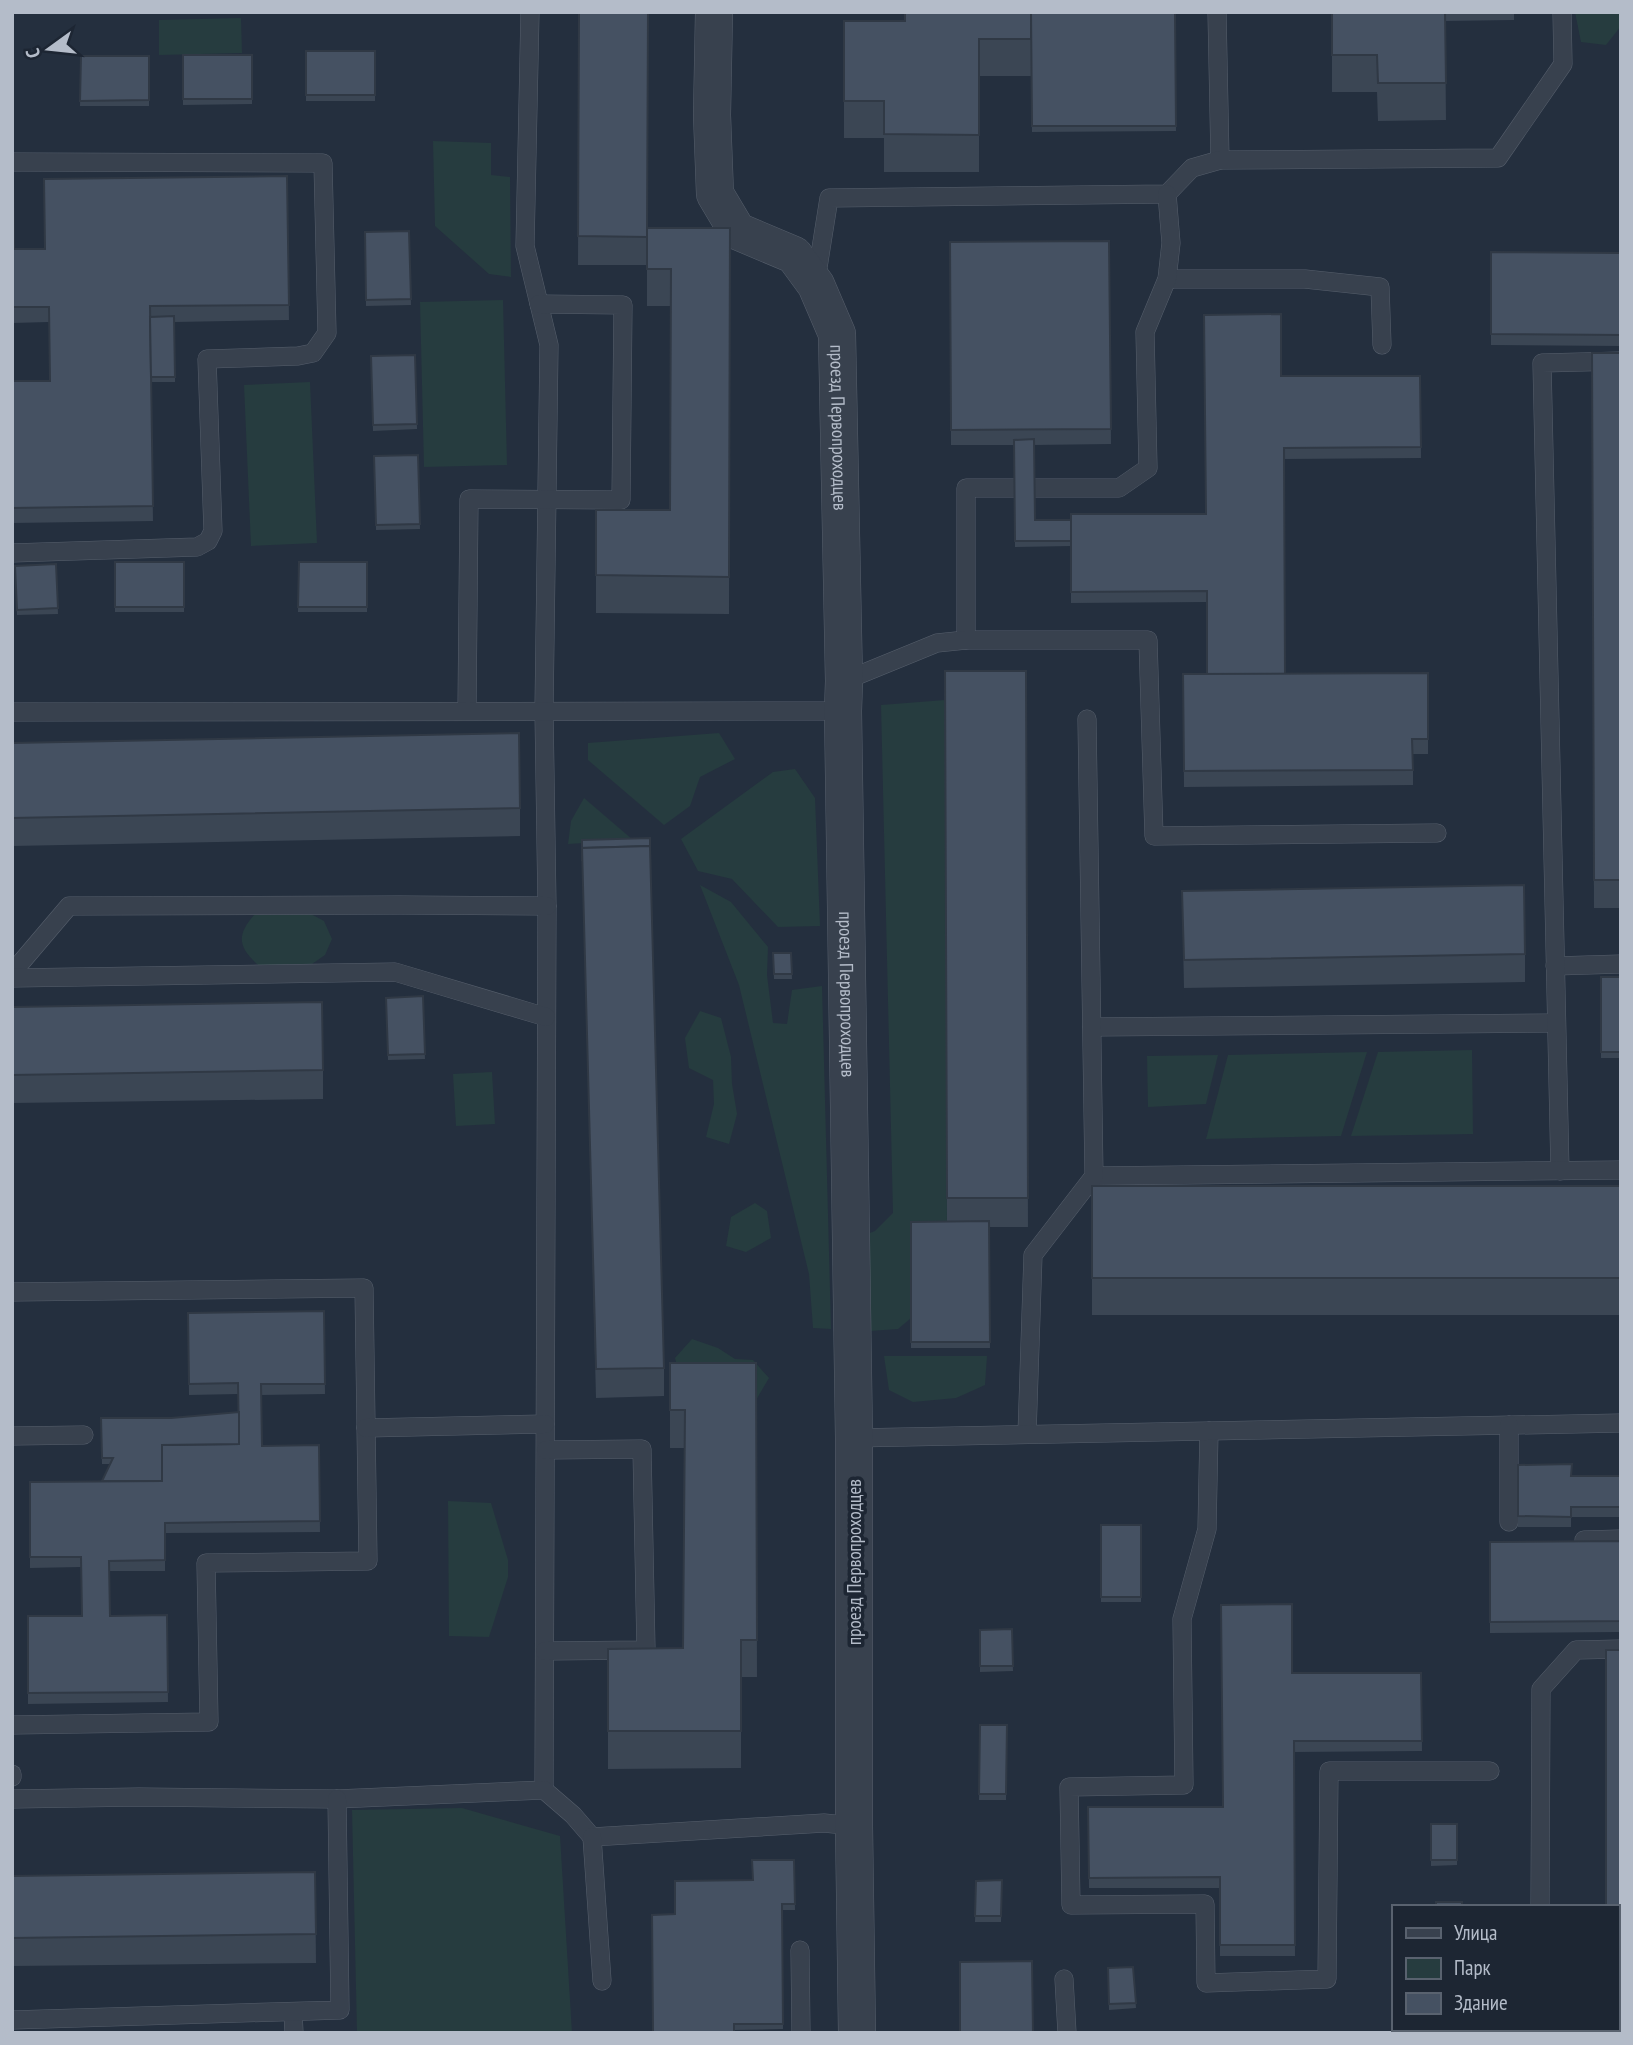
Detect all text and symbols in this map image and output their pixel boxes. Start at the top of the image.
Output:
north arrow [14,14,84,84]
text: С [20,46,45,61]
street label: проезд Первопроходцев [825,344,853,511]
street label: проезд Первопроходцев [834,911,861,1078]
street label: проезд Первопроходцев [842,1479,866,1645]
legend [1392,1905,1619,2031]
text: Улица [1454,1919,1497,1946]
text: Парк [1454,1954,1491,1981]
text: Здание [1454,1989,1508,2016]

